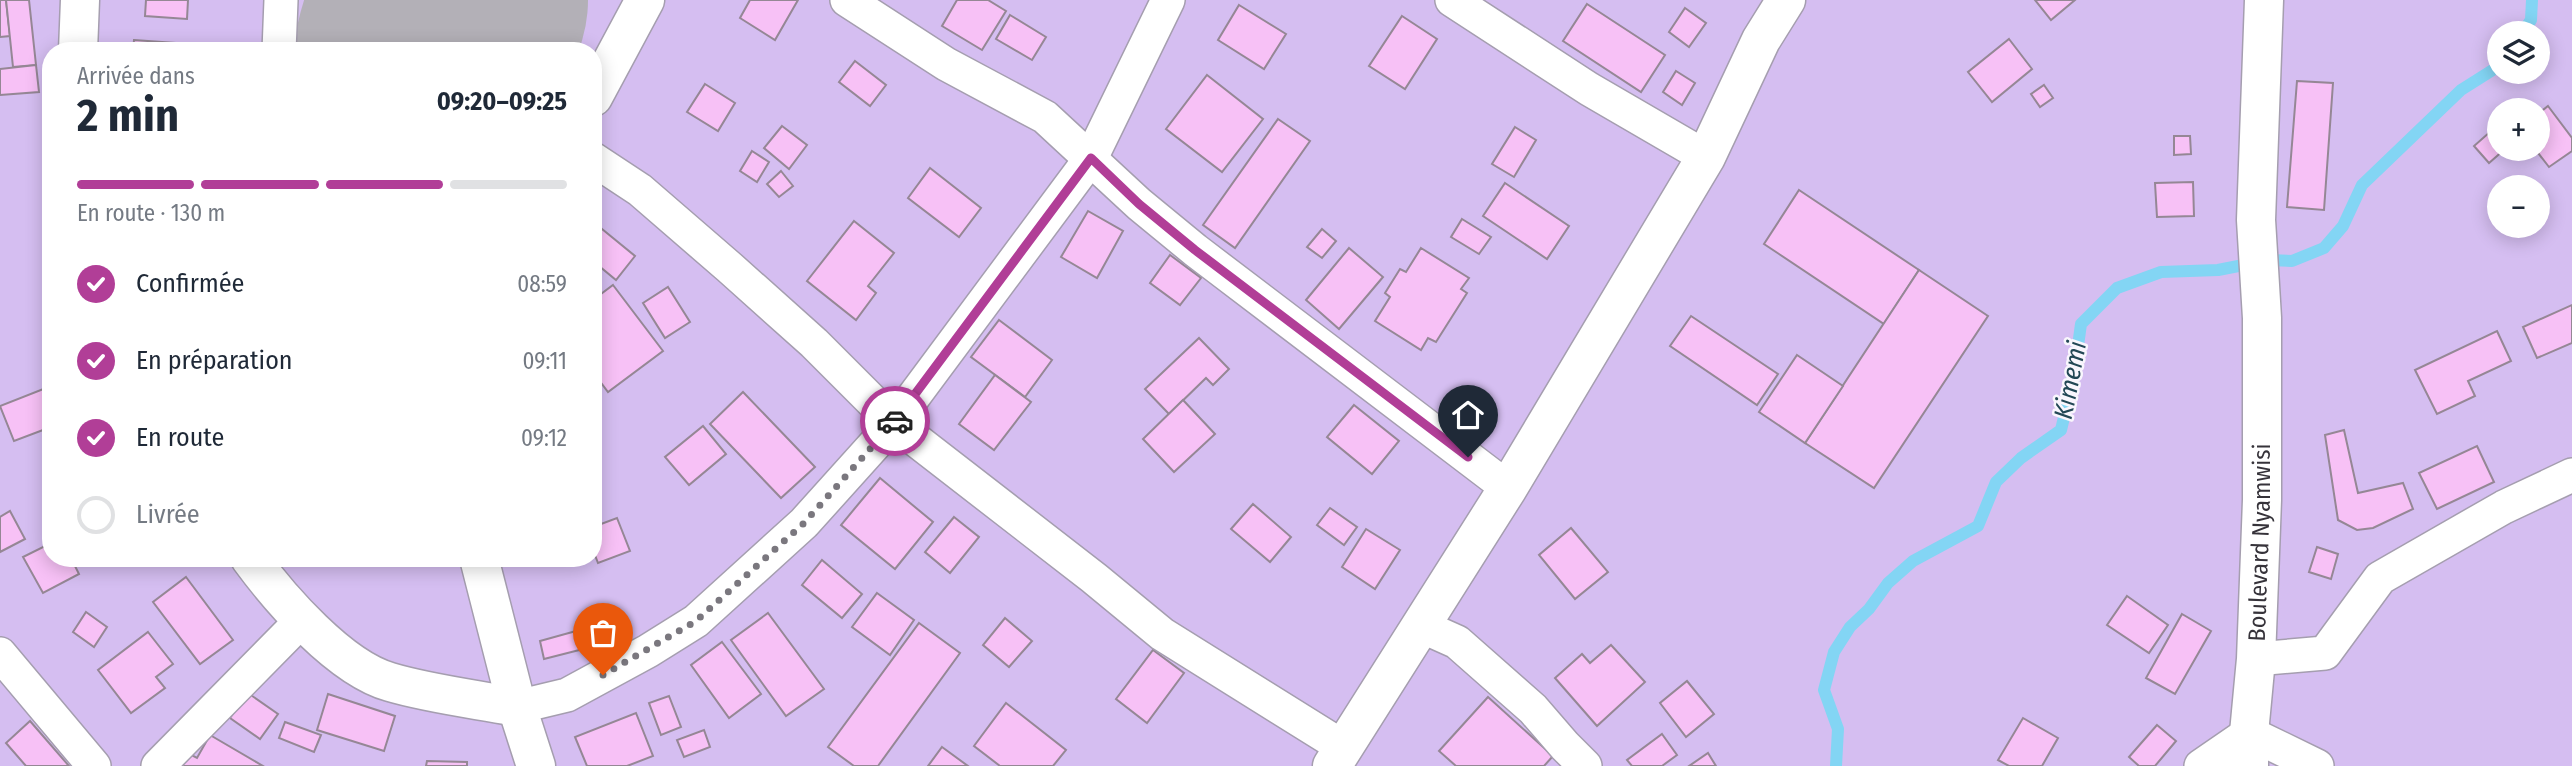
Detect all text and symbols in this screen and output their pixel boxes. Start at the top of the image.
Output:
map controls [2487,21,2550,238]
button: layers [2487,21,2550,84]
text: Arrivée dans [77,62,195,90]
text: 09:20–09:25 [437,86,567,117]
text: 2 min [77,88,179,143]
button: + [2487,98,2550,161]
button: − [2487,175,2550,238]
text: En route · 130 m [77,199,225,227]
icon: check [77,265,115,303]
text: Confirmée [136,268,244,299]
text: 08:59 [517,270,567,298]
water label: Kimemi [2048,338,2093,422]
icon: check [77,342,115,380]
text: En préparation [136,345,293,376]
text: 09:11 [522,347,567,375]
pin [1438,385,1498,457]
courier [860,386,930,456]
icon: home [1449,396,1487,434]
icon: car [876,402,914,440]
icon: check [77,419,115,457]
text: En route [136,422,224,453]
text: 09:12 [521,424,567,452]
street label: Boulevard Nyamwisi [2243,443,2276,642]
text: Livrée [136,499,200,530]
pin [573,603,633,675]
icon: bag [584,614,622,652]

